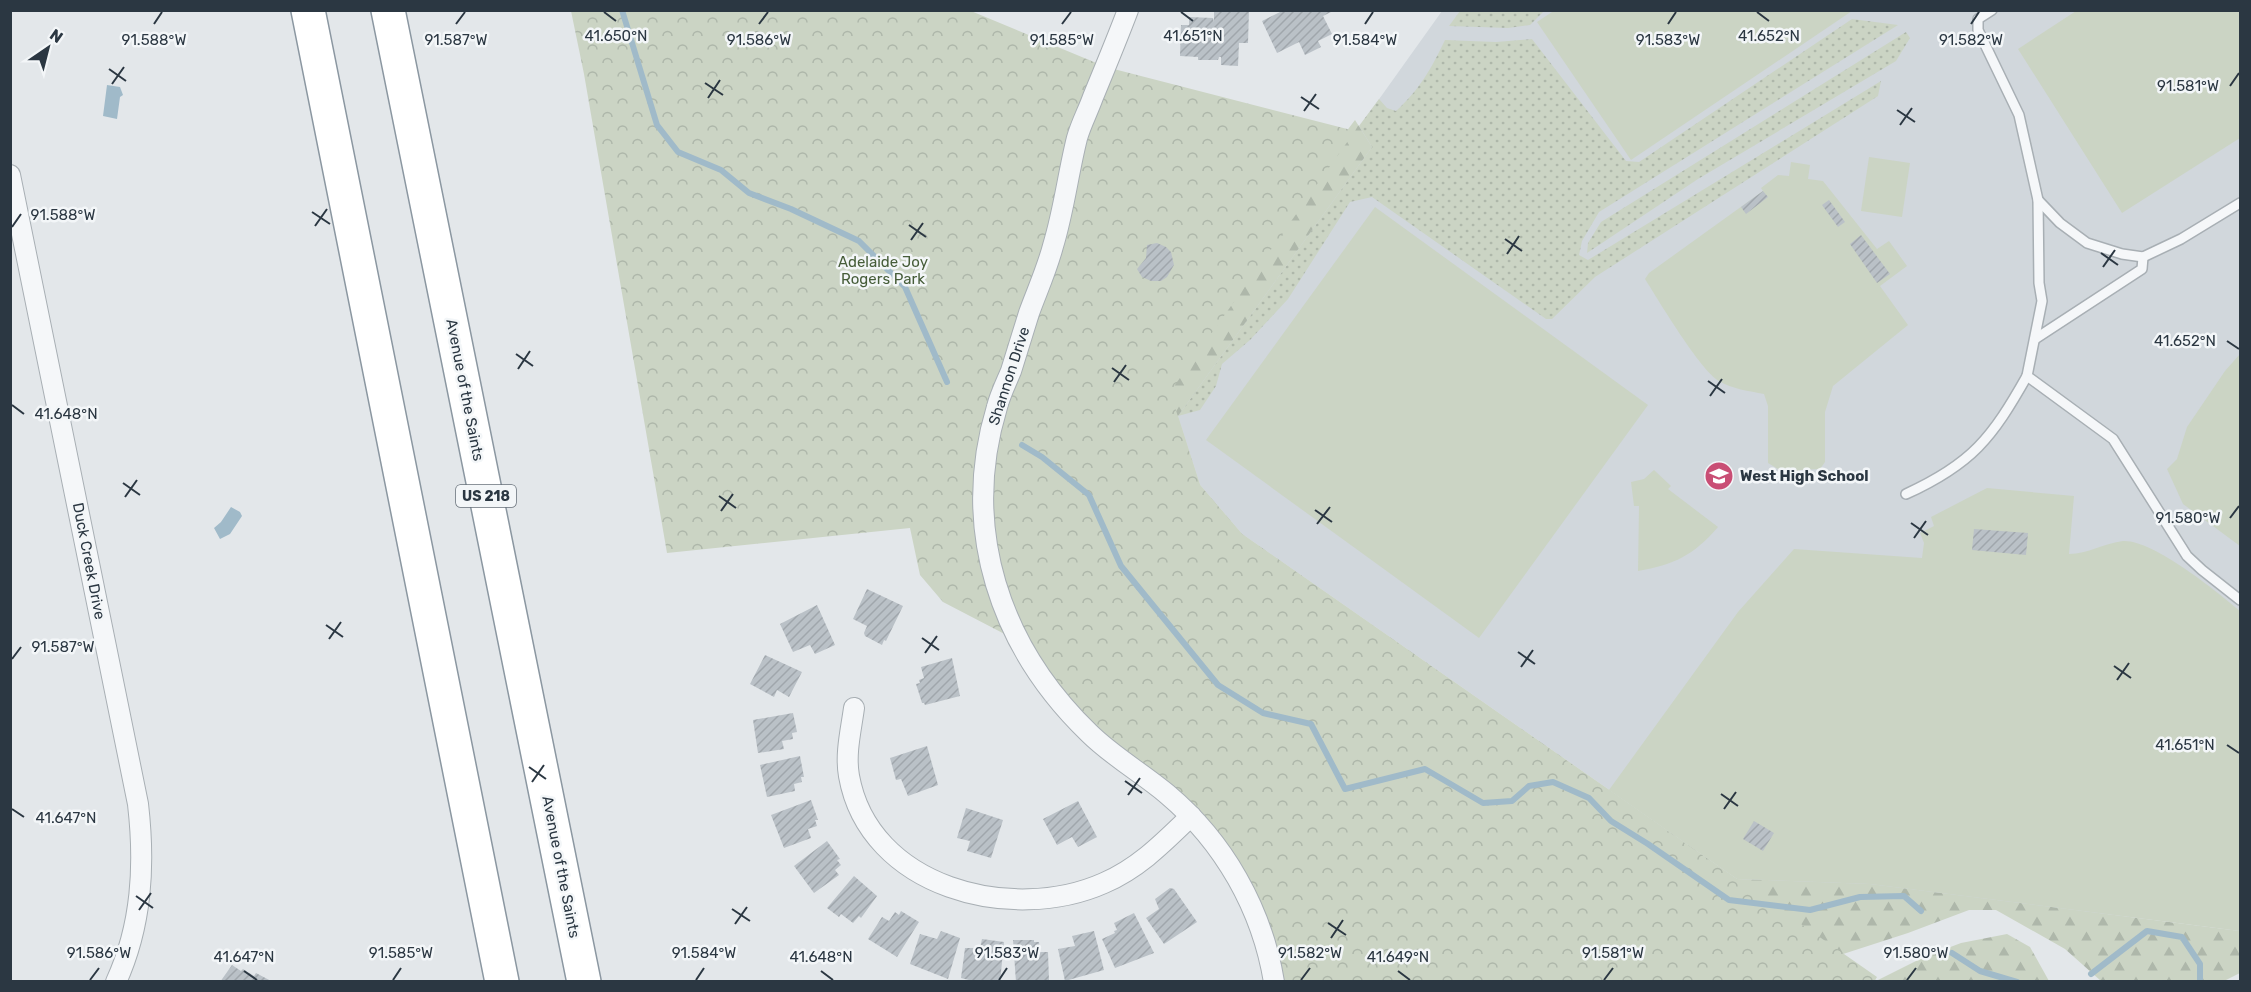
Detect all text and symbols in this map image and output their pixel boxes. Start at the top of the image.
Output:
north arrow [18,18,78,78]
text: N [46,25,66,47]
text: 41.650°N [585,27,647,45]
text: 41.651°N [1163,27,1223,45]
text: 41.652°N [1738,27,1800,45]
text: 91.588°W [122,31,186,49]
text: 91.587°W [424,31,488,49]
text: 91.586°W [727,31,791,49]
text: 91.585°W [1030,31,1094,49]
text: 91.584°W [1333,31,1397,49]
text: 91.583°W [1636,31,1700,49]
text: 91.582°W [1939,31,2003,49]
text: 91.581°W [2157,77,2219,95]
text: 91.588°W [31,206,95,224]
park label: Adelaide Joy Rogers Park [838,253,928,288]
street label: Avenue of the Saints [442,317,488,463]
street label: Shannon Drive [985,325,1033,427]
text: 41.652°N [2154,332,2216,350]
text: 41.648°N [34,405,98,423]
school or university icon: West High School [1703,460,1735,492]
place label: West High School [1740,467,1869,485]
road number: US 218 [456,485,516,507]
street label: Duck Creek Drive [69,501,109,621]
text: 91.580°W [2156,509,2220,527]
text: 91.587°W [31,638,95,656]
text: 41.651°N [2155,736,2215,754]
street label: Avenue of the Saints [538,794,584,940]
text: 41.647°N [35,809,97,827]
text: 91.586°W [67,944,131,962]
text: 91.585°W [369,944,433,962]
text: 91.584°W [672,944,736,962]
text: 91.583°W [975,944,1039,962]
text: 91.582°W [1278,944,1342,962]
text: 91.581°W [1582,944,1644,962]
text: 91.580°W [1884,944,1948,962]
text: 41.647°N [213,948,275,966]
text: 41.648°N [789,948,853,966]
text: 41.649°N [1367,948,1429,966]

